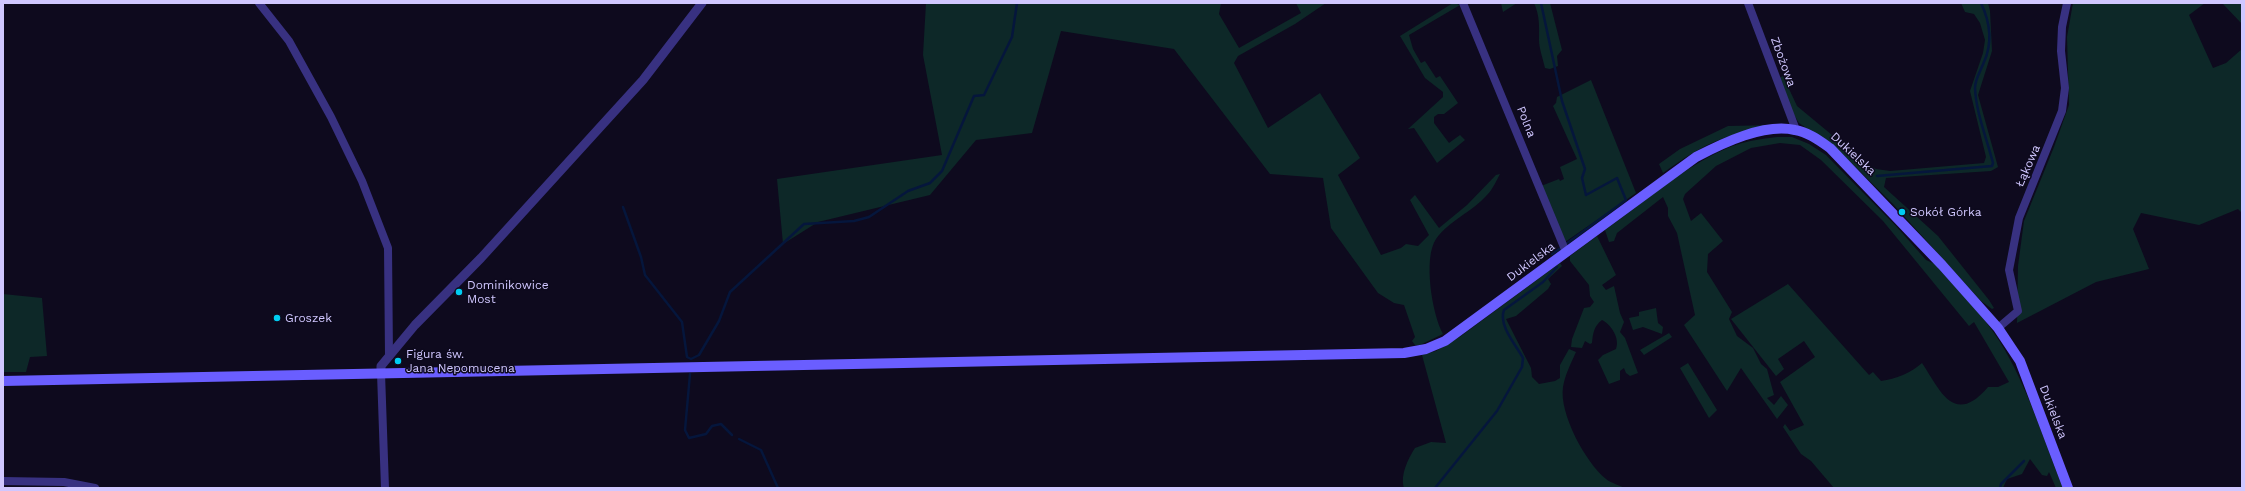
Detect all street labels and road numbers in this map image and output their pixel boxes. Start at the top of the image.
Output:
street label: Zbożowa [1767,35,1799,89]
street label: Polna [1513,104,1539,140]
street label: Dukielska [1827,129,1879,179]
street label: Łąkowa [2012,143,2044,189]
street label: Dukielska [1504,239,1558,285]
street label: Dukielska [2036,383,2070,441]

